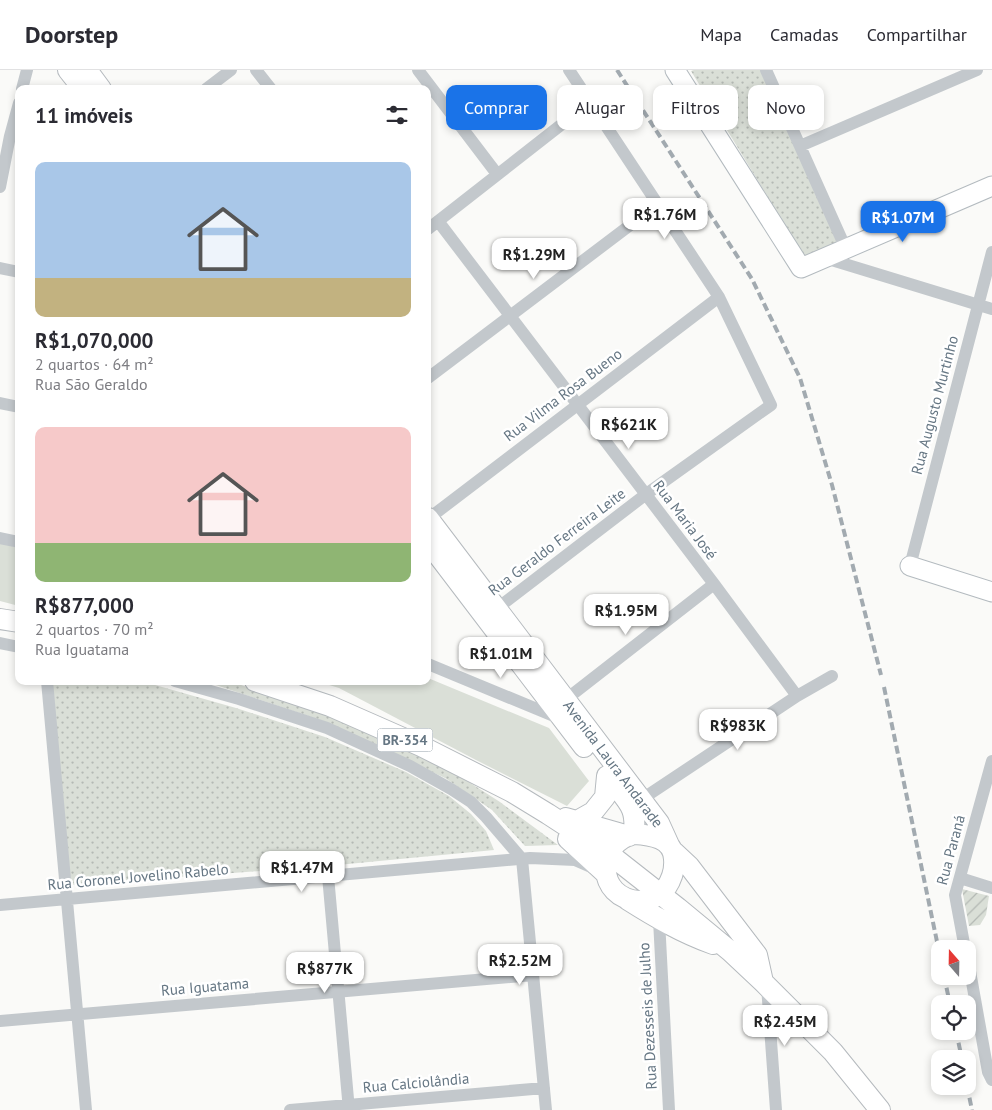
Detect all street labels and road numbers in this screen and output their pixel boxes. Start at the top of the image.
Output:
street label: Rua Augusto Murtinho [907,333,962,476]
street label: Rua Vilma Rosa Bueno [500,344,626,445]
street label: Rua Maria José [649,476,721,563]
street label: Rua Geraldo Ferreira Leite [484,484,629,599]
street label: Avenida Laura Andarade [559,696,667,831]
road number: BR-354 [378,728,432,752]
street label: Rua Paraná [932,813,969,887]
street label: Rua Coronel Jovelino Rabelo [47,859,229,894]
street label: Rua Dezesseis de Julho [634,942,661,1090]
street label: Rua Iguatama [160,973,250,1000]
street label: Rua Calciolândia [362,1068,470,1097]

